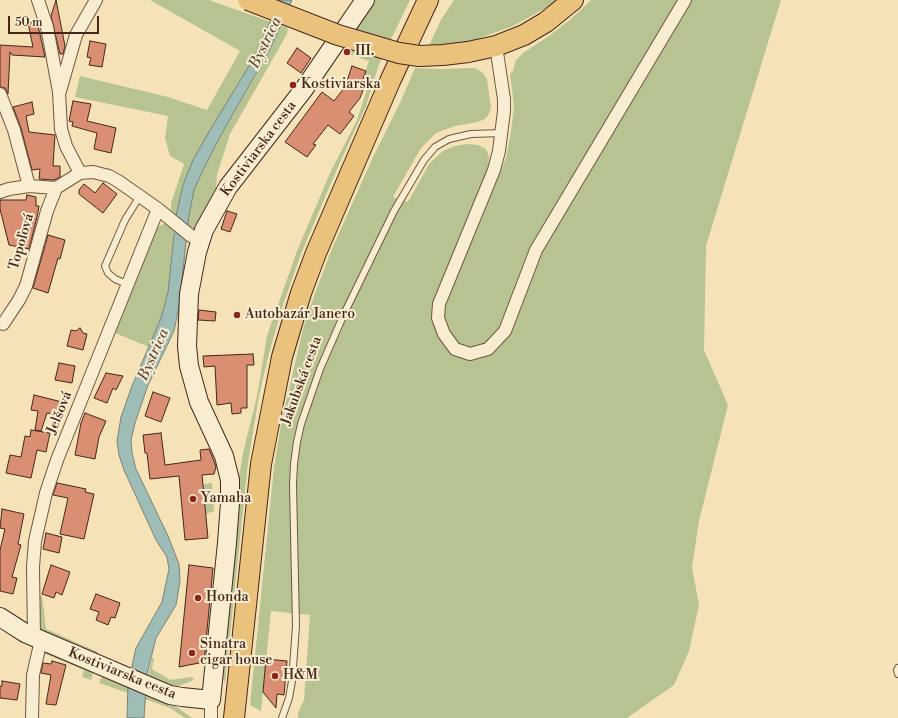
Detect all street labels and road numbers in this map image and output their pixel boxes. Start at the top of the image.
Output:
street label: Kostiviarska cesta [218,98,300,200]
street label: Topoľová [6,212,38,272]
street label: Jakubská cesta [278,334,326,428]
street label: Jelšová [44,389,76,437]
street label: Kostiviarska cesta [66,645,178,703]

